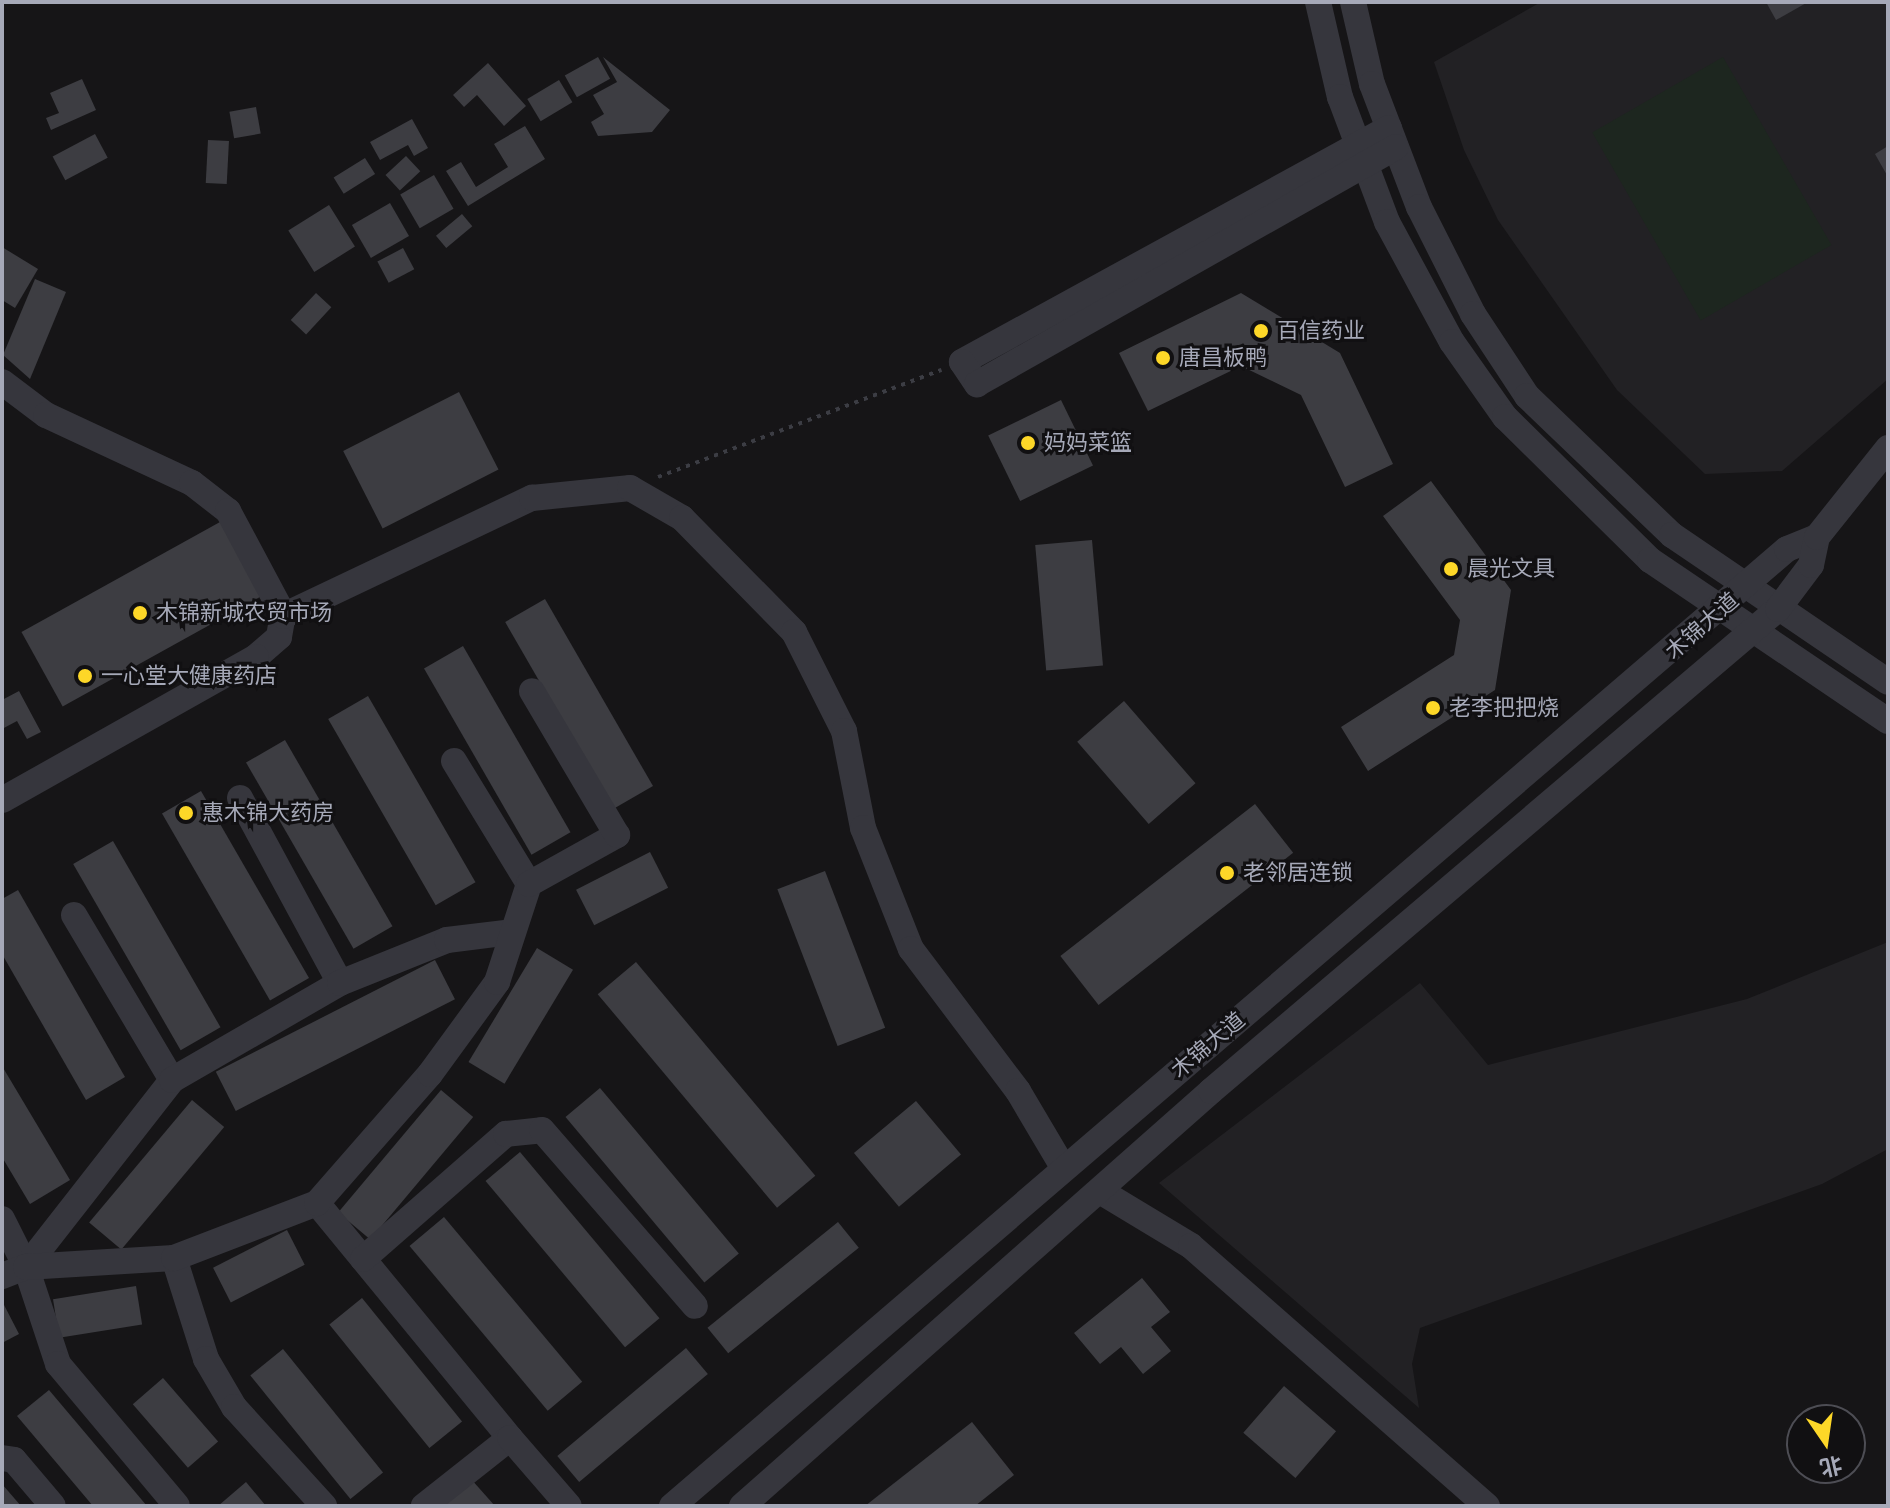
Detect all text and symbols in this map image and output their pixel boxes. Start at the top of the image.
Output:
place label: 百信药业 [1277,318,1365,344]
marker: 百信药业 [1252,322,1270,340]
place label: 唐昌板鸭 [1179,345,1267,371]
marker: 唐昌板鸭 [1154,349,1172,367]
place label: 妈妈菜篮 [1044,430,1132,456]
marker: 妈妈菜篮 [1019,434,1037,452]
place label: 晨光文具 [1467,556,1555,582]
marker: 晨光文具 [1442,560,1460,578]
street label: 木锦大道 [1660,587,1744,665]
place label: 木锦新城农贸市场 [156,600,332,626]
marker: 木锦新城农贸市场 [131,604,149,622]
place label: 一心堂大健康药店 [101,663,277,689]
marker: 一心堂大健康药店 [76,667,94,685]
place label: 老李把把烧 [1449,695,1559,721]
marker: 老李把把烧 [1424,699,1442,717]
place label: 惠木锦大药房 [202,800,334,826]
marker: 惠木锦大药房 [177,804,195,822]
place label: 老邻居连锁 [1243,860,1353,886]
marker: 老邻居连锁 [1218,864,1236,882]
street label: 木锦大道 [1166,1007,1250,1083]
north arrow [1786,1404,1866,1484]
text: 北 [1817,1450,1845,1482]

